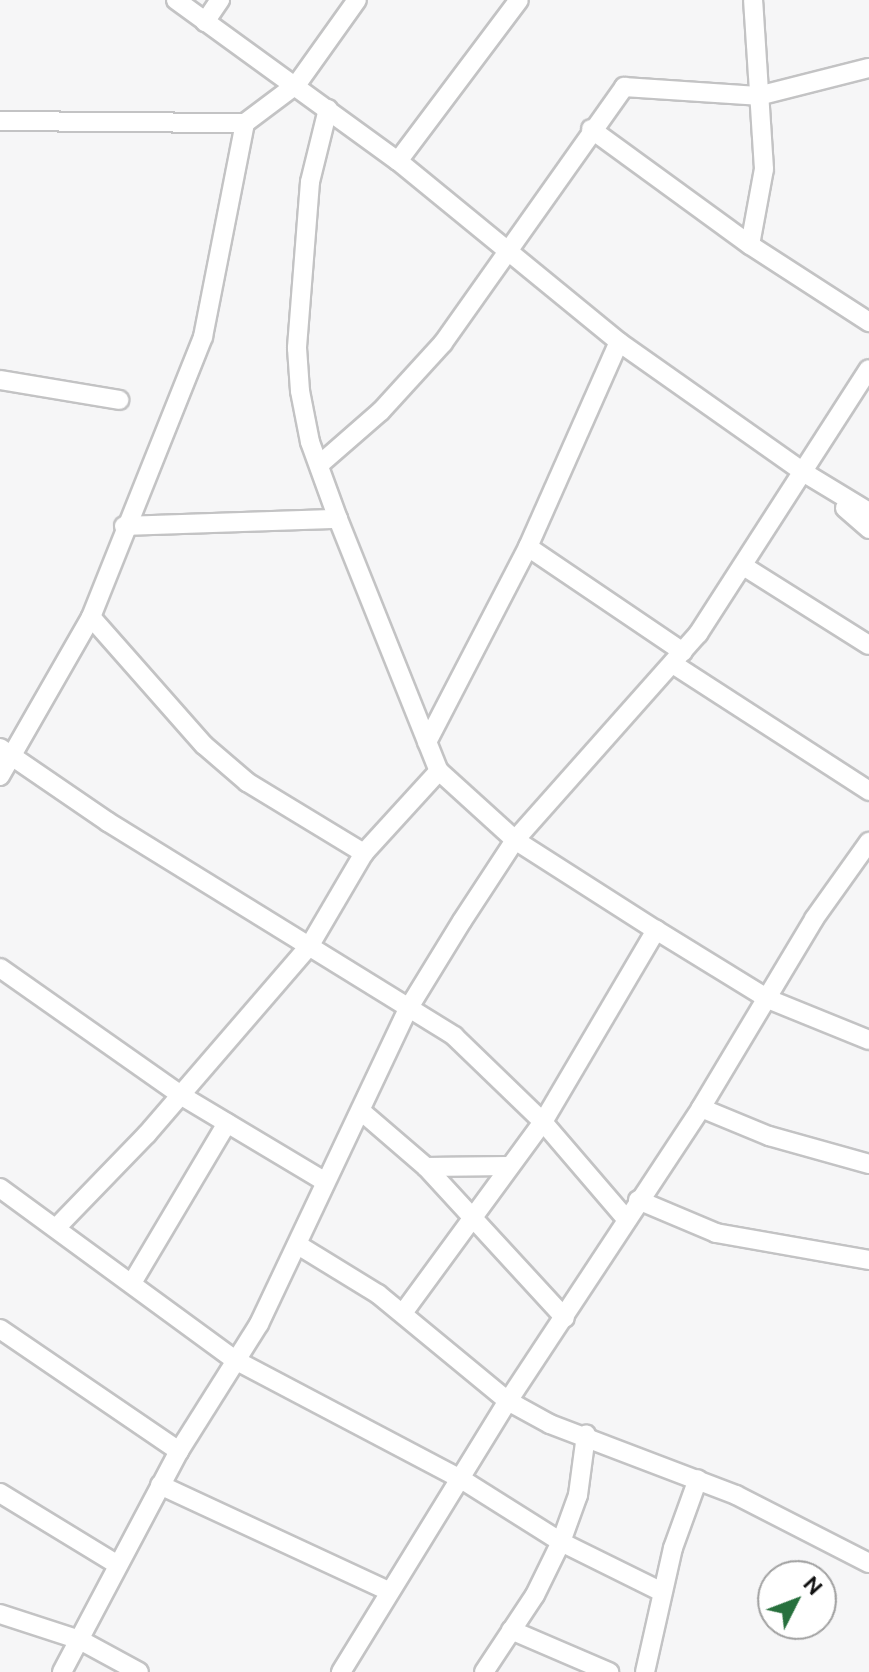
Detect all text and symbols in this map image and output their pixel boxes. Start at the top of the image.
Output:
north arrow [757,1560,837,1640]
text: N [799,1570,828,1599]

